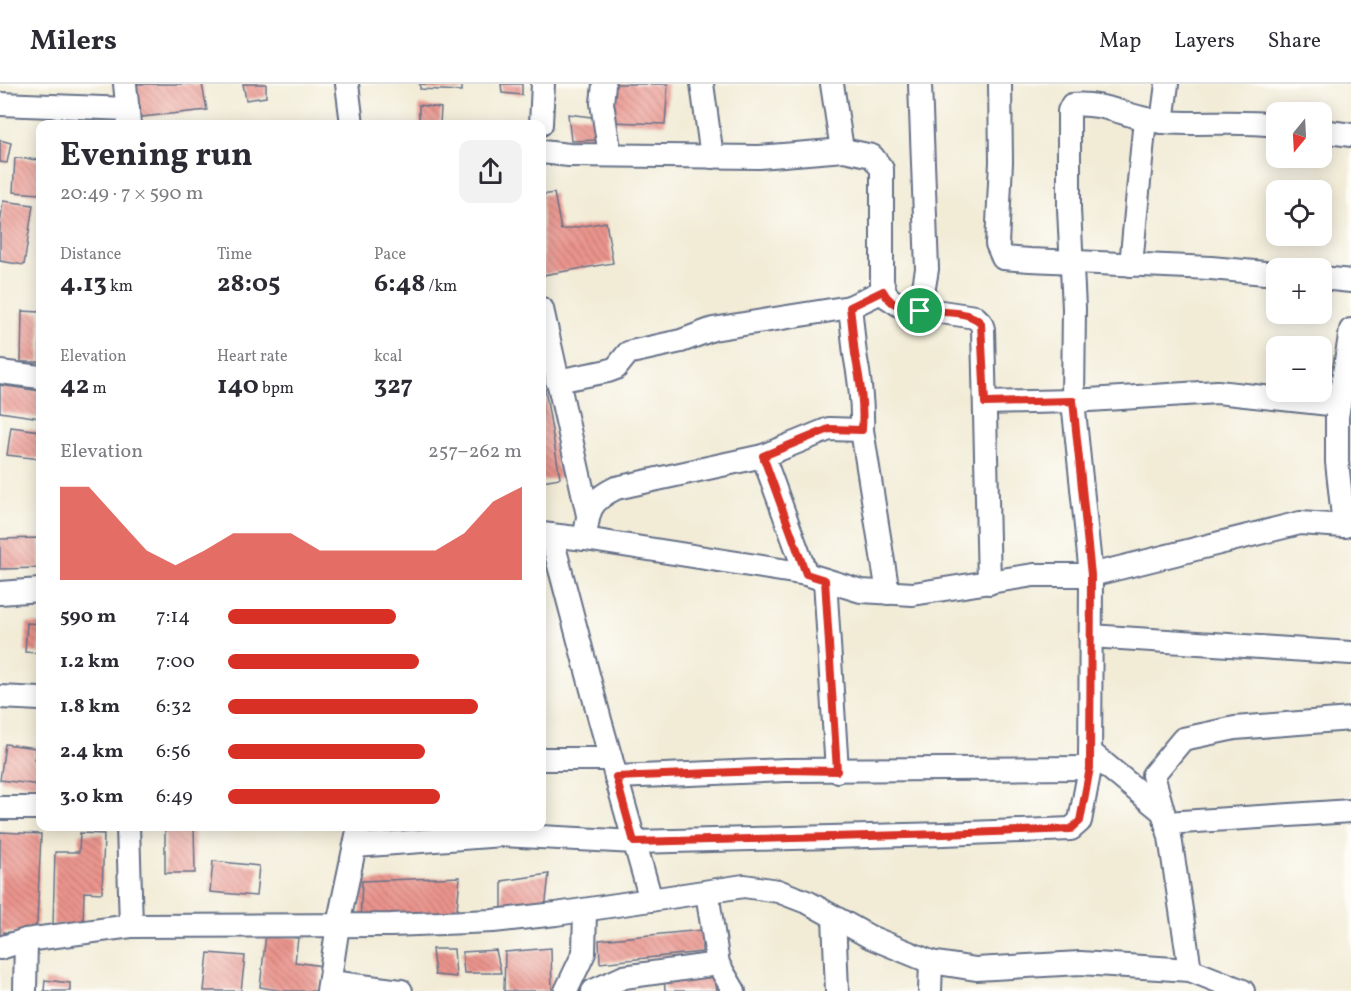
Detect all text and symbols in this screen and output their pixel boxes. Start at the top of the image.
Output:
text: Milers [30,22,117,61]
text: Map [1099,27,1141,56]
text: Layers [1174,27,1235,56]
text: Share [1268,27,1321,56]
north arrow [1266,102,1332,168]
map controls [1266,102,1332,402]
text: Evening run [60,134,253,180]
button: share [459,140,522,203]
text: 20:49 · 7 × 590 m [60,180,203,208]
button: locate [1266,180,1332,246]
text: Distance [60,244,121,266]
text: Time [217,244,252,266]
text: Pace [374,244,406,266]
button: + [1266,258,1332,324]
text: 4.13 [60,266,107,302]
text: 28:05 [217,266,280,302]
text: 6:48 [374,266,425,302]
text: km [107,276,133,298]
text: /km [425,276,457,298]
pin [894,285,945,336]
icon: arrive [903,294,936,327]
button: − [1266,336,1332,402]
text: Elevation [60,346,127,368]
text: Heart rate [217,346,288,368]
text: kcal [374,346,402,368]
text: 42 [60,368,89,404]
text: 140 [217,368,259,404]
text: 327 [374,368,413,404]
text: m [89,378,107,400]
text: bpm [259,378,294,400]
text: Elevation [60,438,143,466]
text: 257–262 m [428,438,522,466]
text: 590 m [60,603,116,631]
text: 7:14 [156,603,190,631]
text: 1.2 km [60,648,120,676]
text: 7:00 [156,648,195,676]
text: 1.8 km [60,693,120,721]
text: 6:32 [156,693,192,721]
text: 2.4 km [60,738,124,766]
text: 6:56 [156,738,191,766]
text: 3.0 km [60,783,124,811]
text: 6:49 [156,783,193,811]

